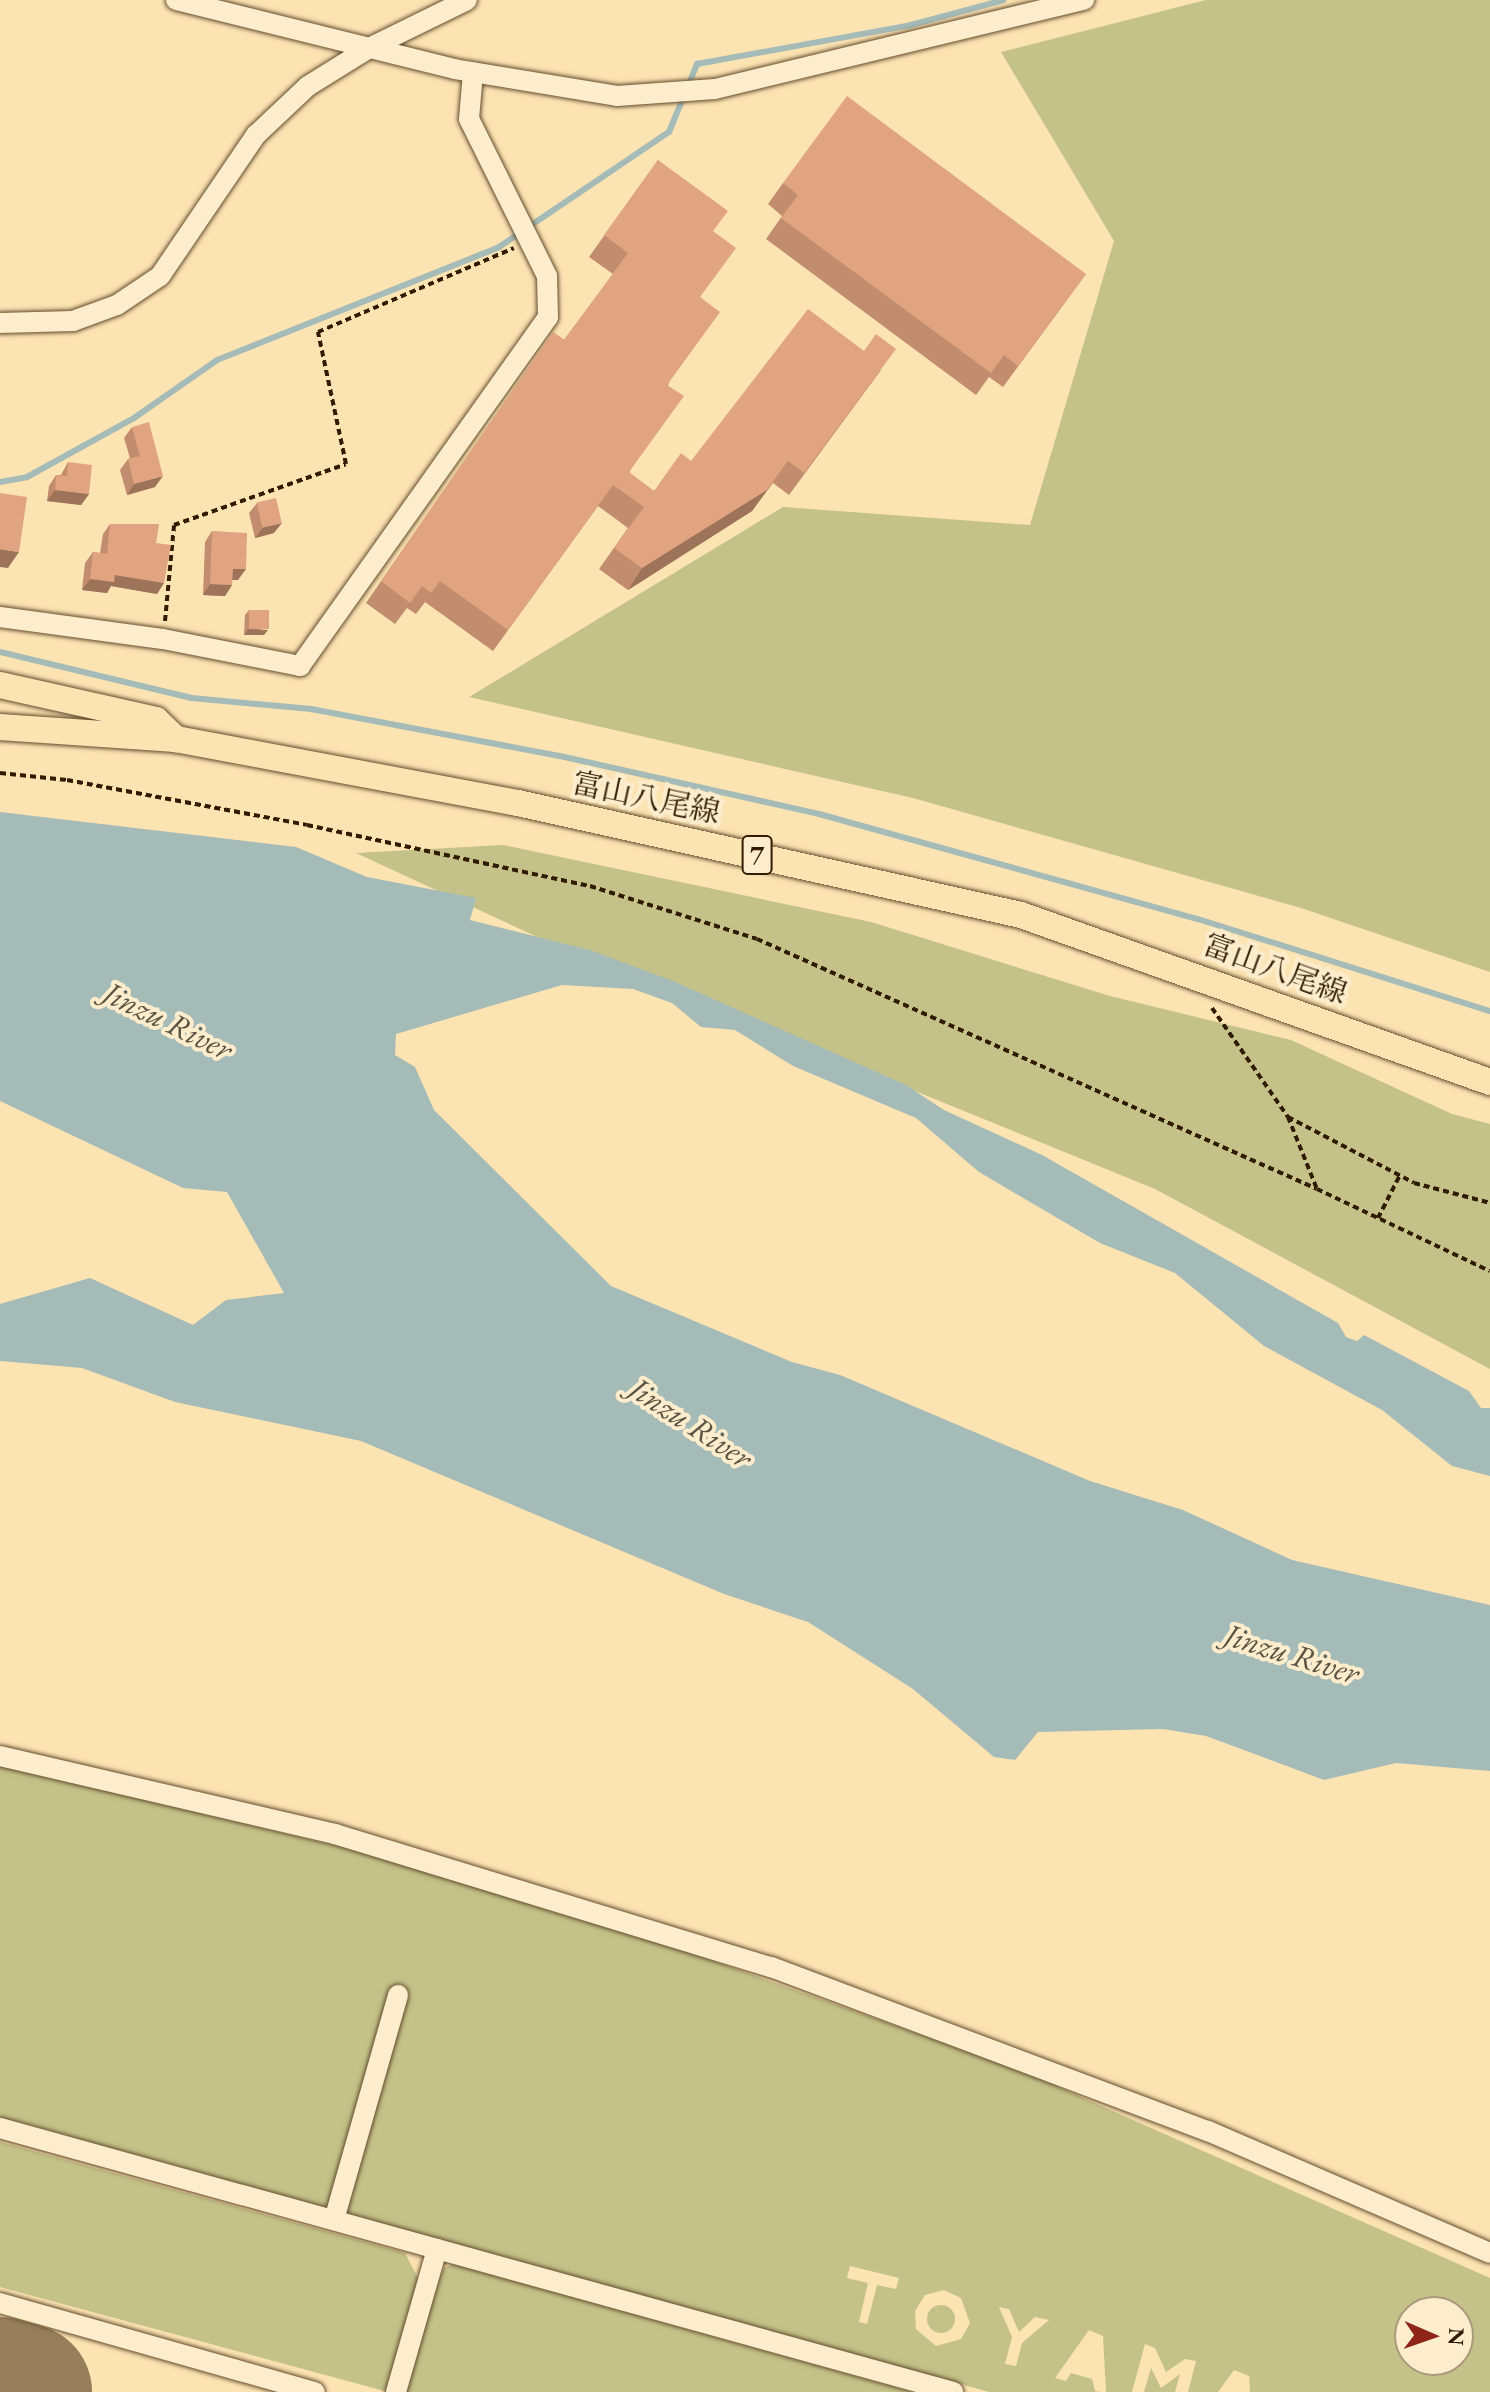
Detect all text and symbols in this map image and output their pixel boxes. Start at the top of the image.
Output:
street label: 富山八尾線 [569,765,723,831]
road number: 7 [741,831,773,879]
street label: 富山八尾線 [1198,926,1352,1012]
water label: Jinzu River [97,973,239,1069]
water label: Jinzu River [622,1369,760,1477]
water label: Jinzu River [1220,1615,1364,1693]
north arrow [1394,2296,1474,2376]
text: N [1442,2327,1471,2346]

